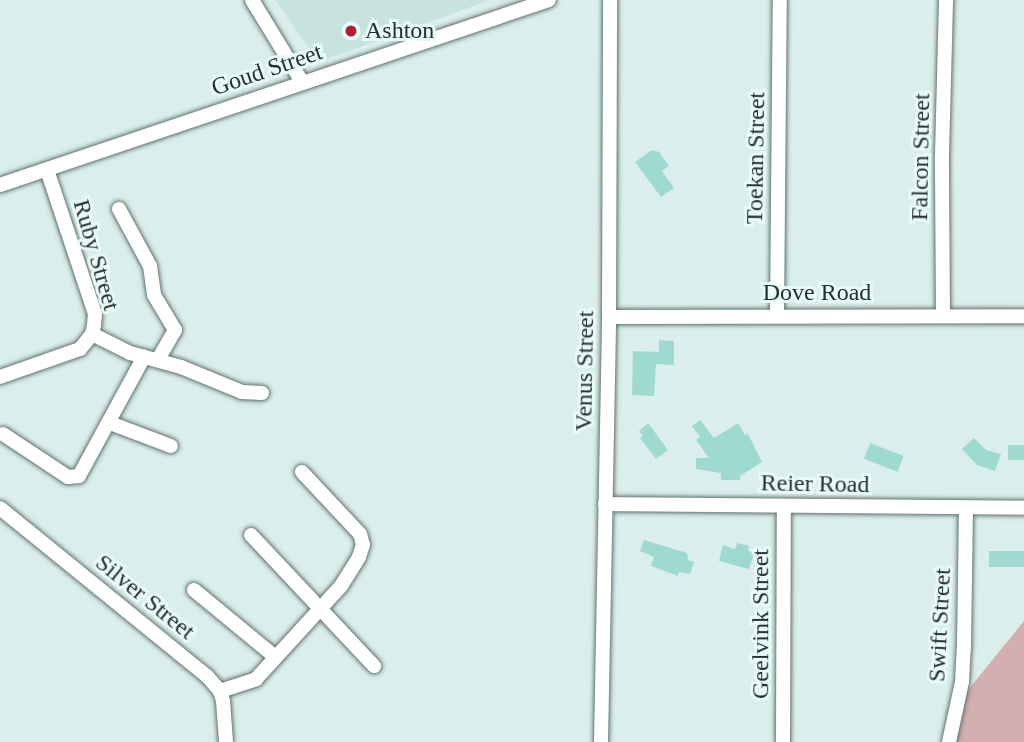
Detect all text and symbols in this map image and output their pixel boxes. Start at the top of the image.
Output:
place label: Ashton [365,17,434,45]
marker: Ashton [343,23,359,39]
street label: Goud Street [208,38,326,102]
street label: Toekan Street [740,92,772,224]
street label: Falcon Street [905,93,937,221]
street label: Ruby Street [66,196,126,314]
street label: Dove Road [763,279,871,307]
street label: Venus Street [570,310,600,432]
street label: Reier Road [760,469,870,499]
street label: Silver Street [90,548,200,646]
street label: Geelvink Street [747,549,775,699]
street label: Swift Street [923,567,957,683]

